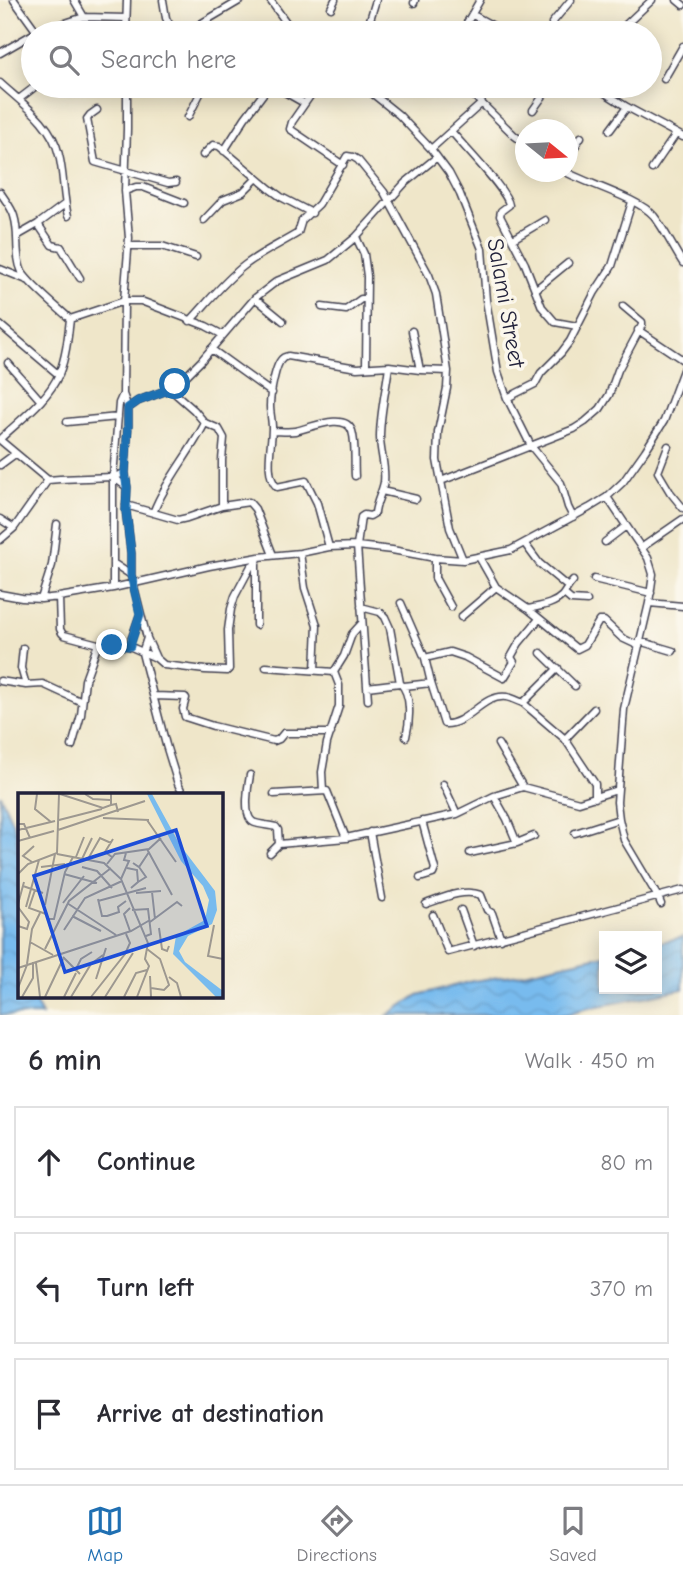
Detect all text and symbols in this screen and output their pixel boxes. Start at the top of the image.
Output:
search box [21,21,662,98]
icon: search [45,41,83,79]
text: Search here [101,45,236,75]
north arrow [515,119,578,182]
street label: Salami Street [481,236,531,371]
route start [159,368,190,399]
route end [96,629,127,660]
inset map [18,793,222,998]
map controls [599,931,662,994]
button: layers [599,931,662,994]
text: 6 min [28,1043,102,1078]
text: Walk · 450 m [525,1047,655,1074]
icon: ahead [30,1143,68,1181]
text: Continue [97,1147,195,1177]
text: 80 m [600,1149,653,1176]
icon: left [30,1269,68,1307]
text: Turn left [97,1273,194,1303]
text: 370 m [590,1275,653,1302]
icon: arrive [30,1395,68,1433]
text: Arrive at destination [97,1399,324,1429]
tab: Map [86,1502,124,1566]
tab: Directions [297,1502,377,1566]
tab: Saved [549,1502,597,1566]

